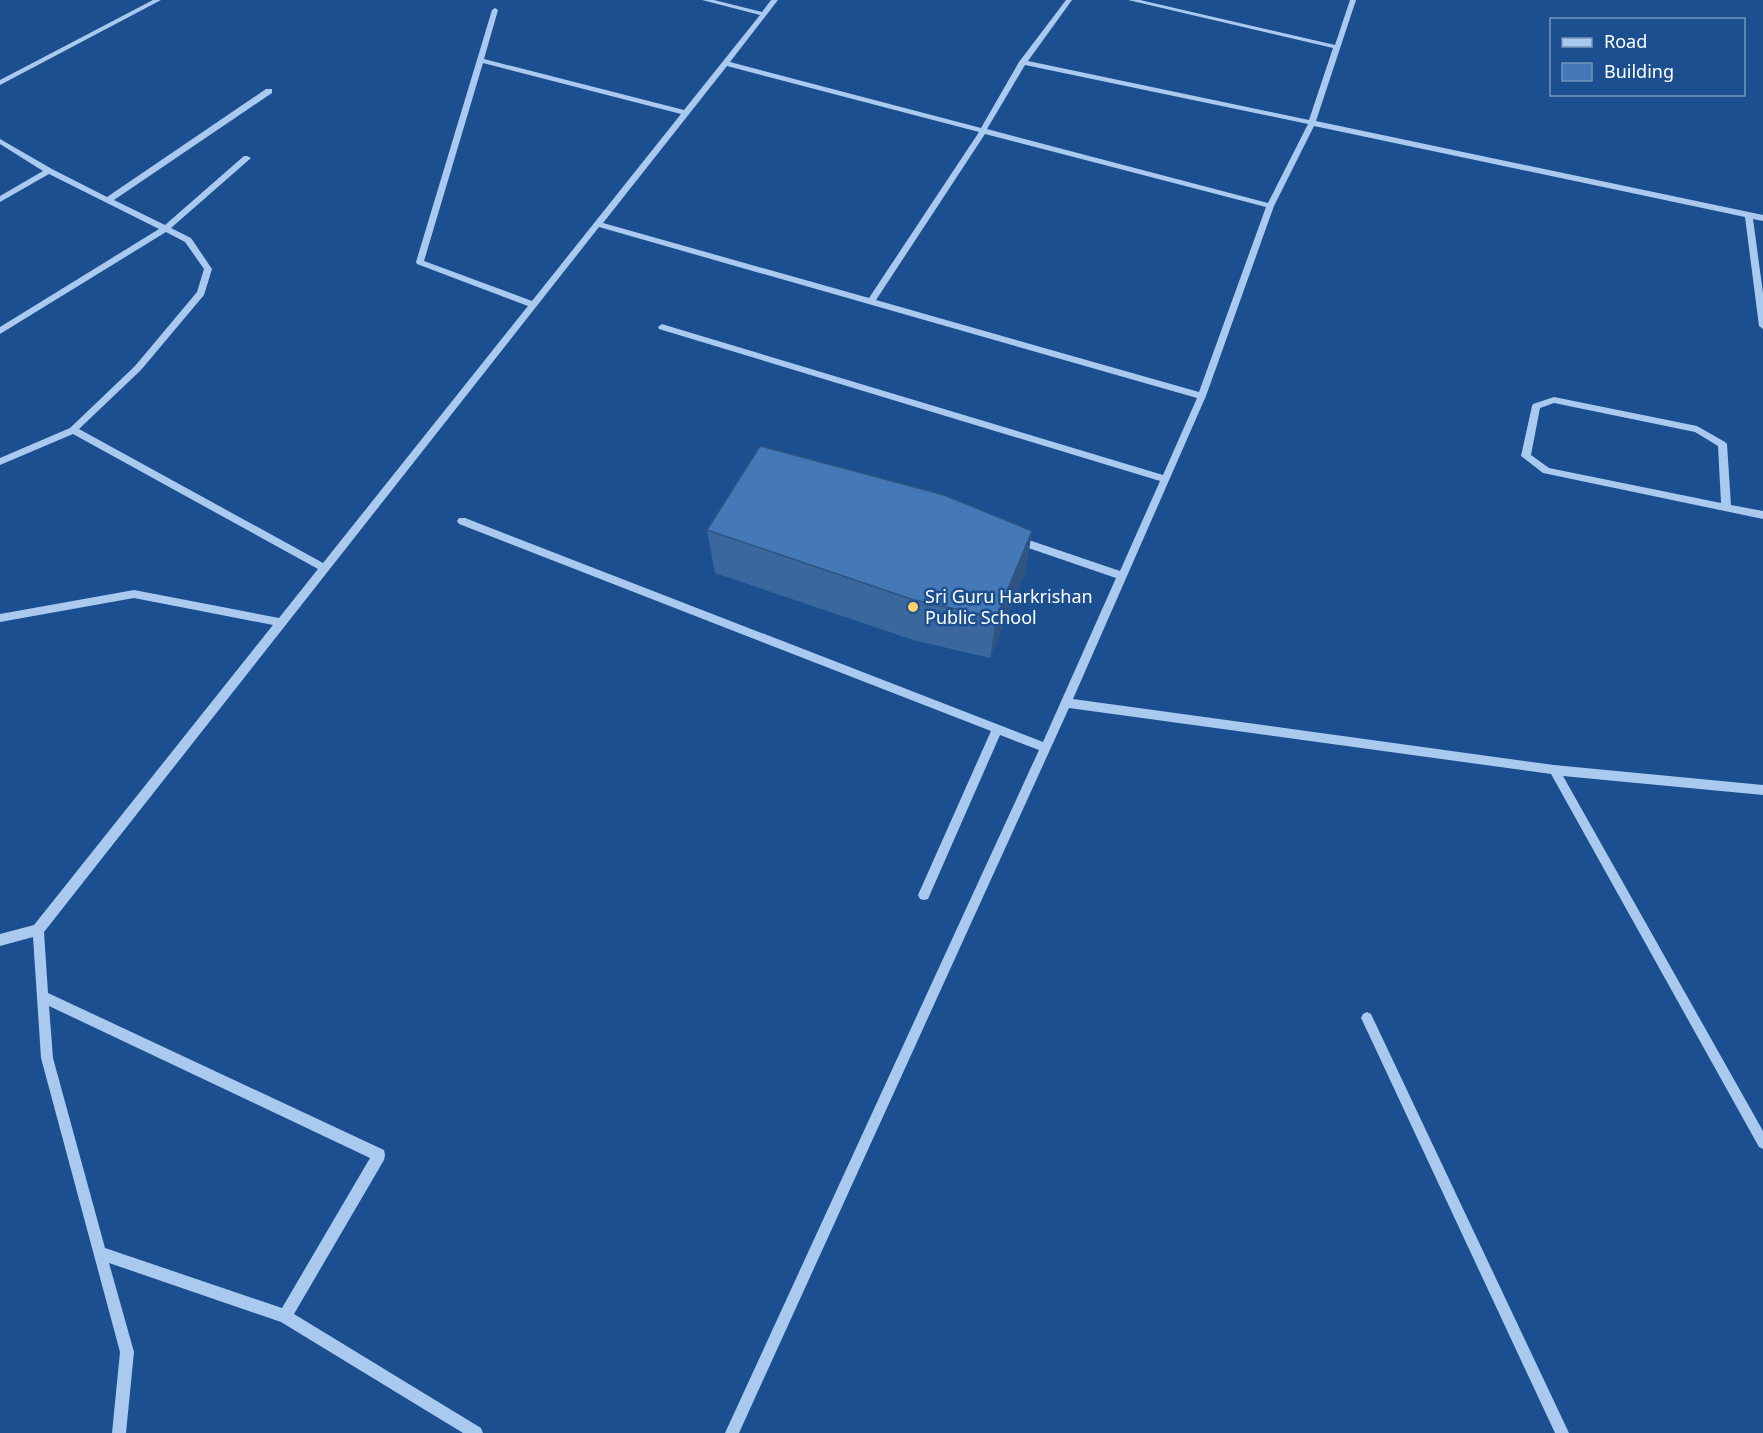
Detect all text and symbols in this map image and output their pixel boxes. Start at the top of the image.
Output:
legend [1550,18,1745,96]
text: Road [1604,29,1647,53]
text: Building [1604,59,1674,83]
place label: Sri Guru Harkrishan Public School [925,584,1093,629]
marker: Sri Guru Harkrishan Public School [906,600,920,614]

